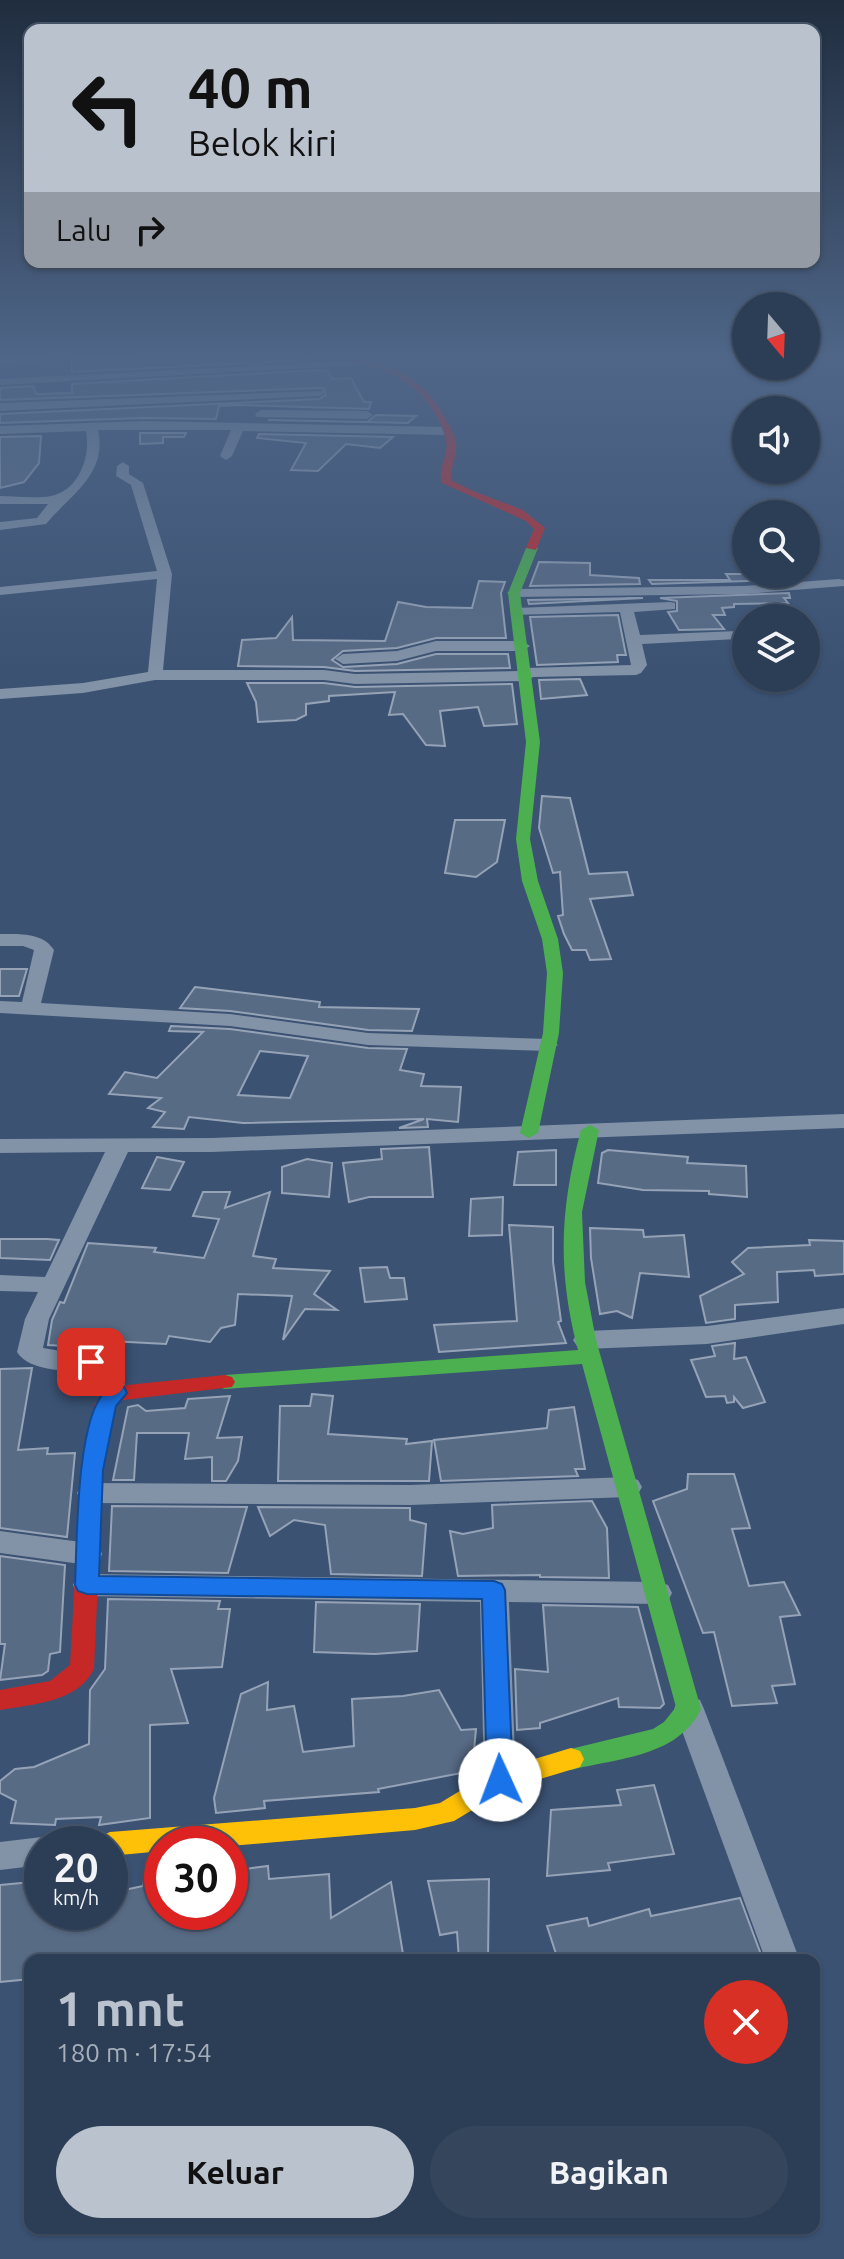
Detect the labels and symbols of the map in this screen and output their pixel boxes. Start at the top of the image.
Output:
north arrow [732,292,820,380]
pin [57,1328,125,1396]
position arrow [458,1738,542,1822]
speed limit sign: 30 [144,1826,248,1930]

